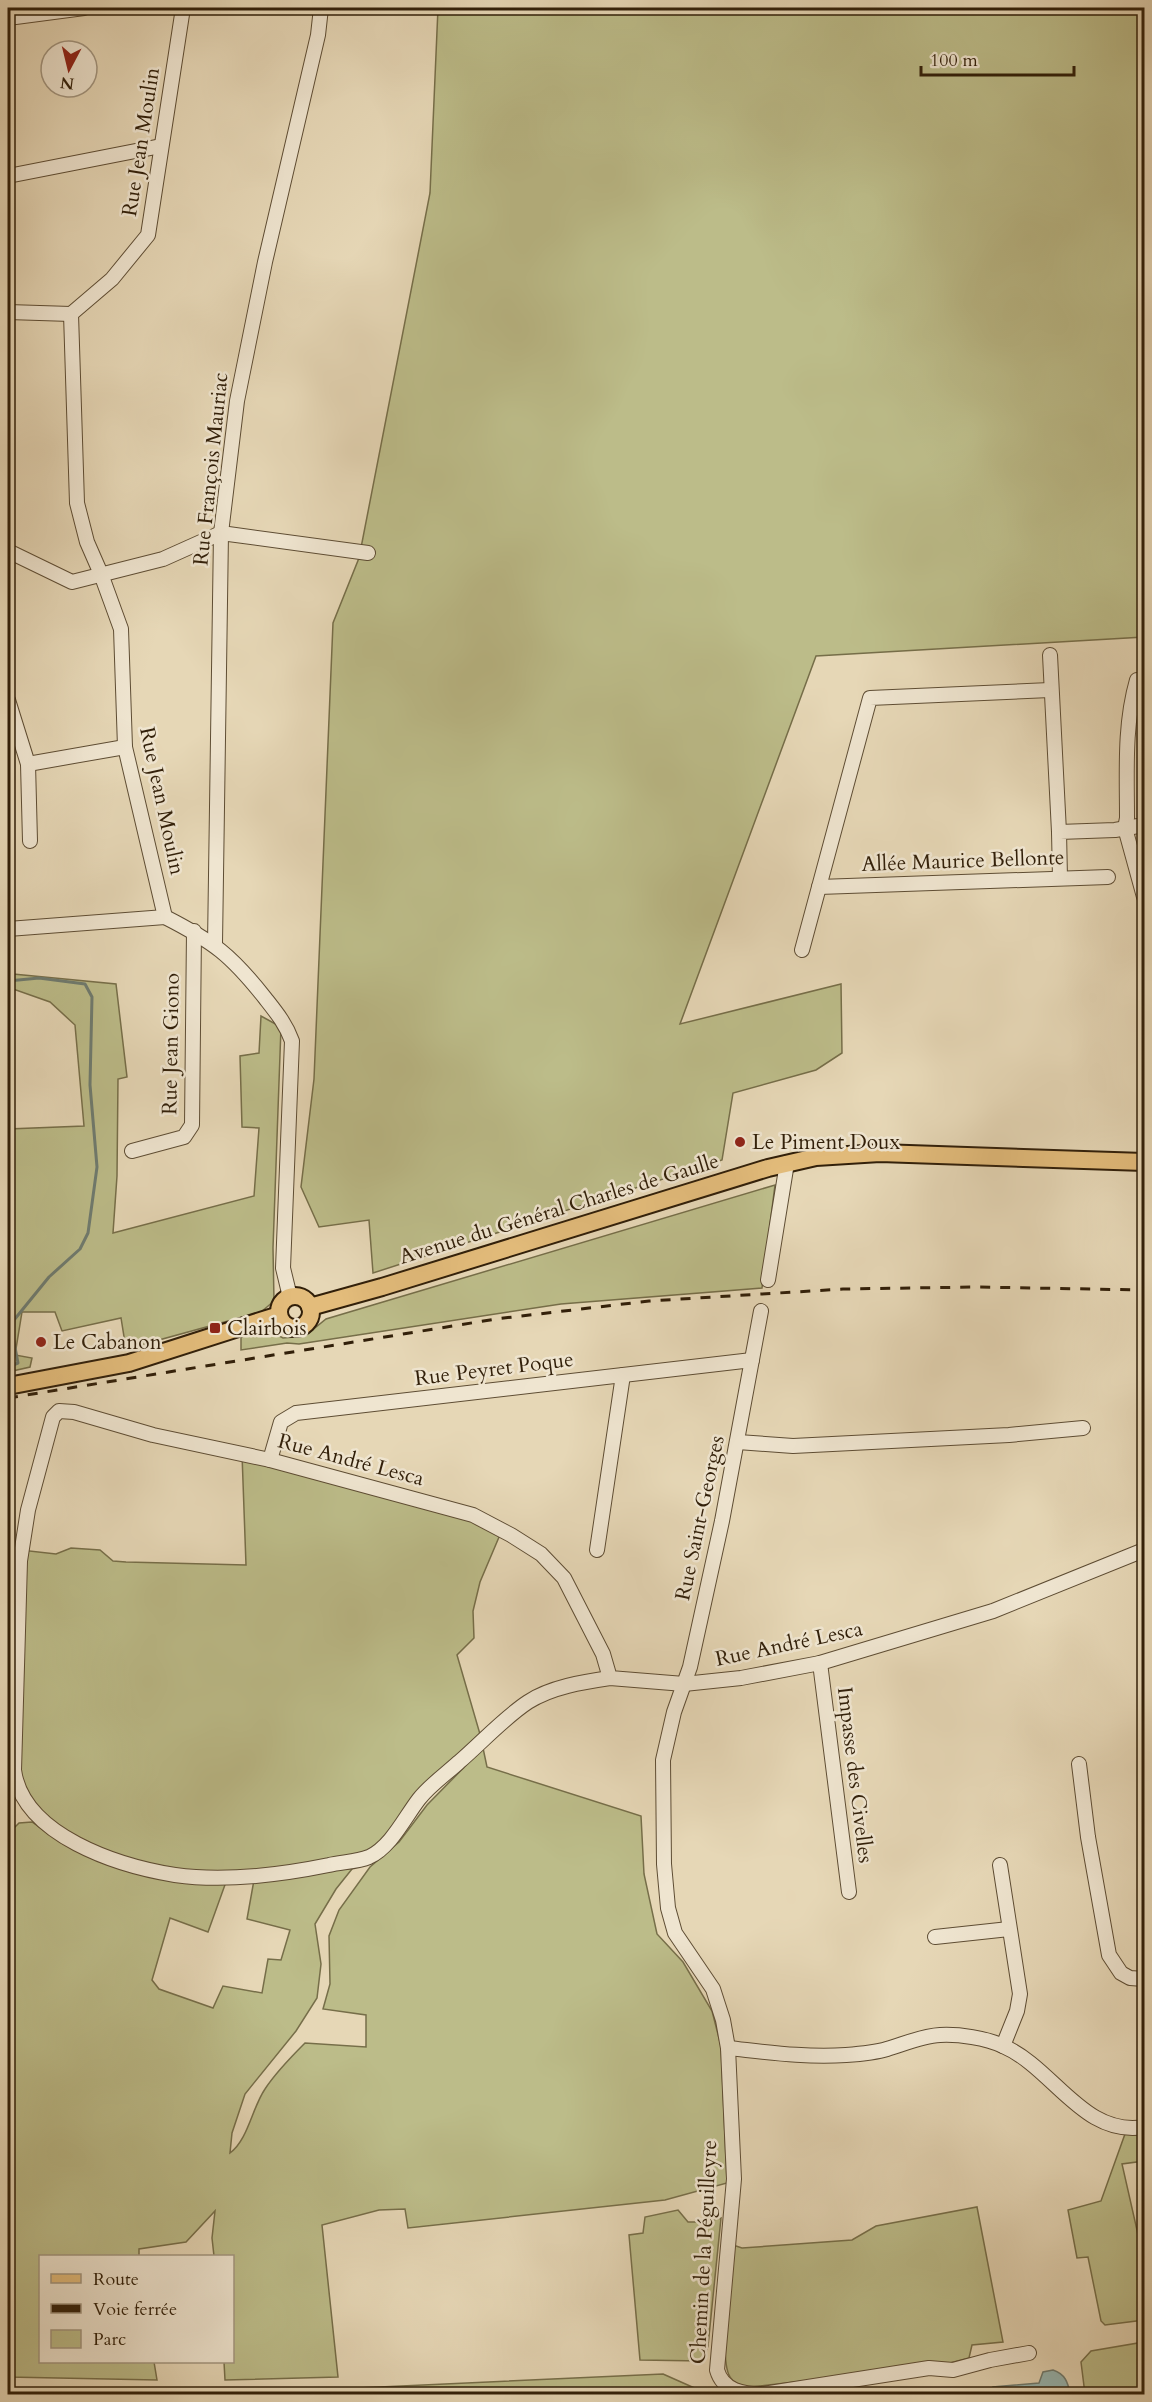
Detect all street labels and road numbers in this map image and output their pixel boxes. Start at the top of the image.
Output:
street label: Rue Jean Moulin [115,65,167,219]
street label: Rue François Mauriac [186,371,236,567]
street label: Rue Jean Moulin [132,724,192,878]
street label: Allée Maurice Bellonte [861,843,1065,879]
street label: Rue Jean Giono [155,973,187,1115]
street label: Avenue du Général Charles de Gaulle [395,1146,723,1272]
street label: Rue Peyret Poque [413,1345,575,1393]
street label: Rue André Lesca [275,1427,427,1493]
street label: Rue Saint-Georges [668,1433,732,1603]
street label: Rue André Lesca [713,1614,865,1674]
street label: Impasse des Civelles [830,1685,880,1865]
street label: Chemin de la Péguilleyre [684,2139,724,2365]

